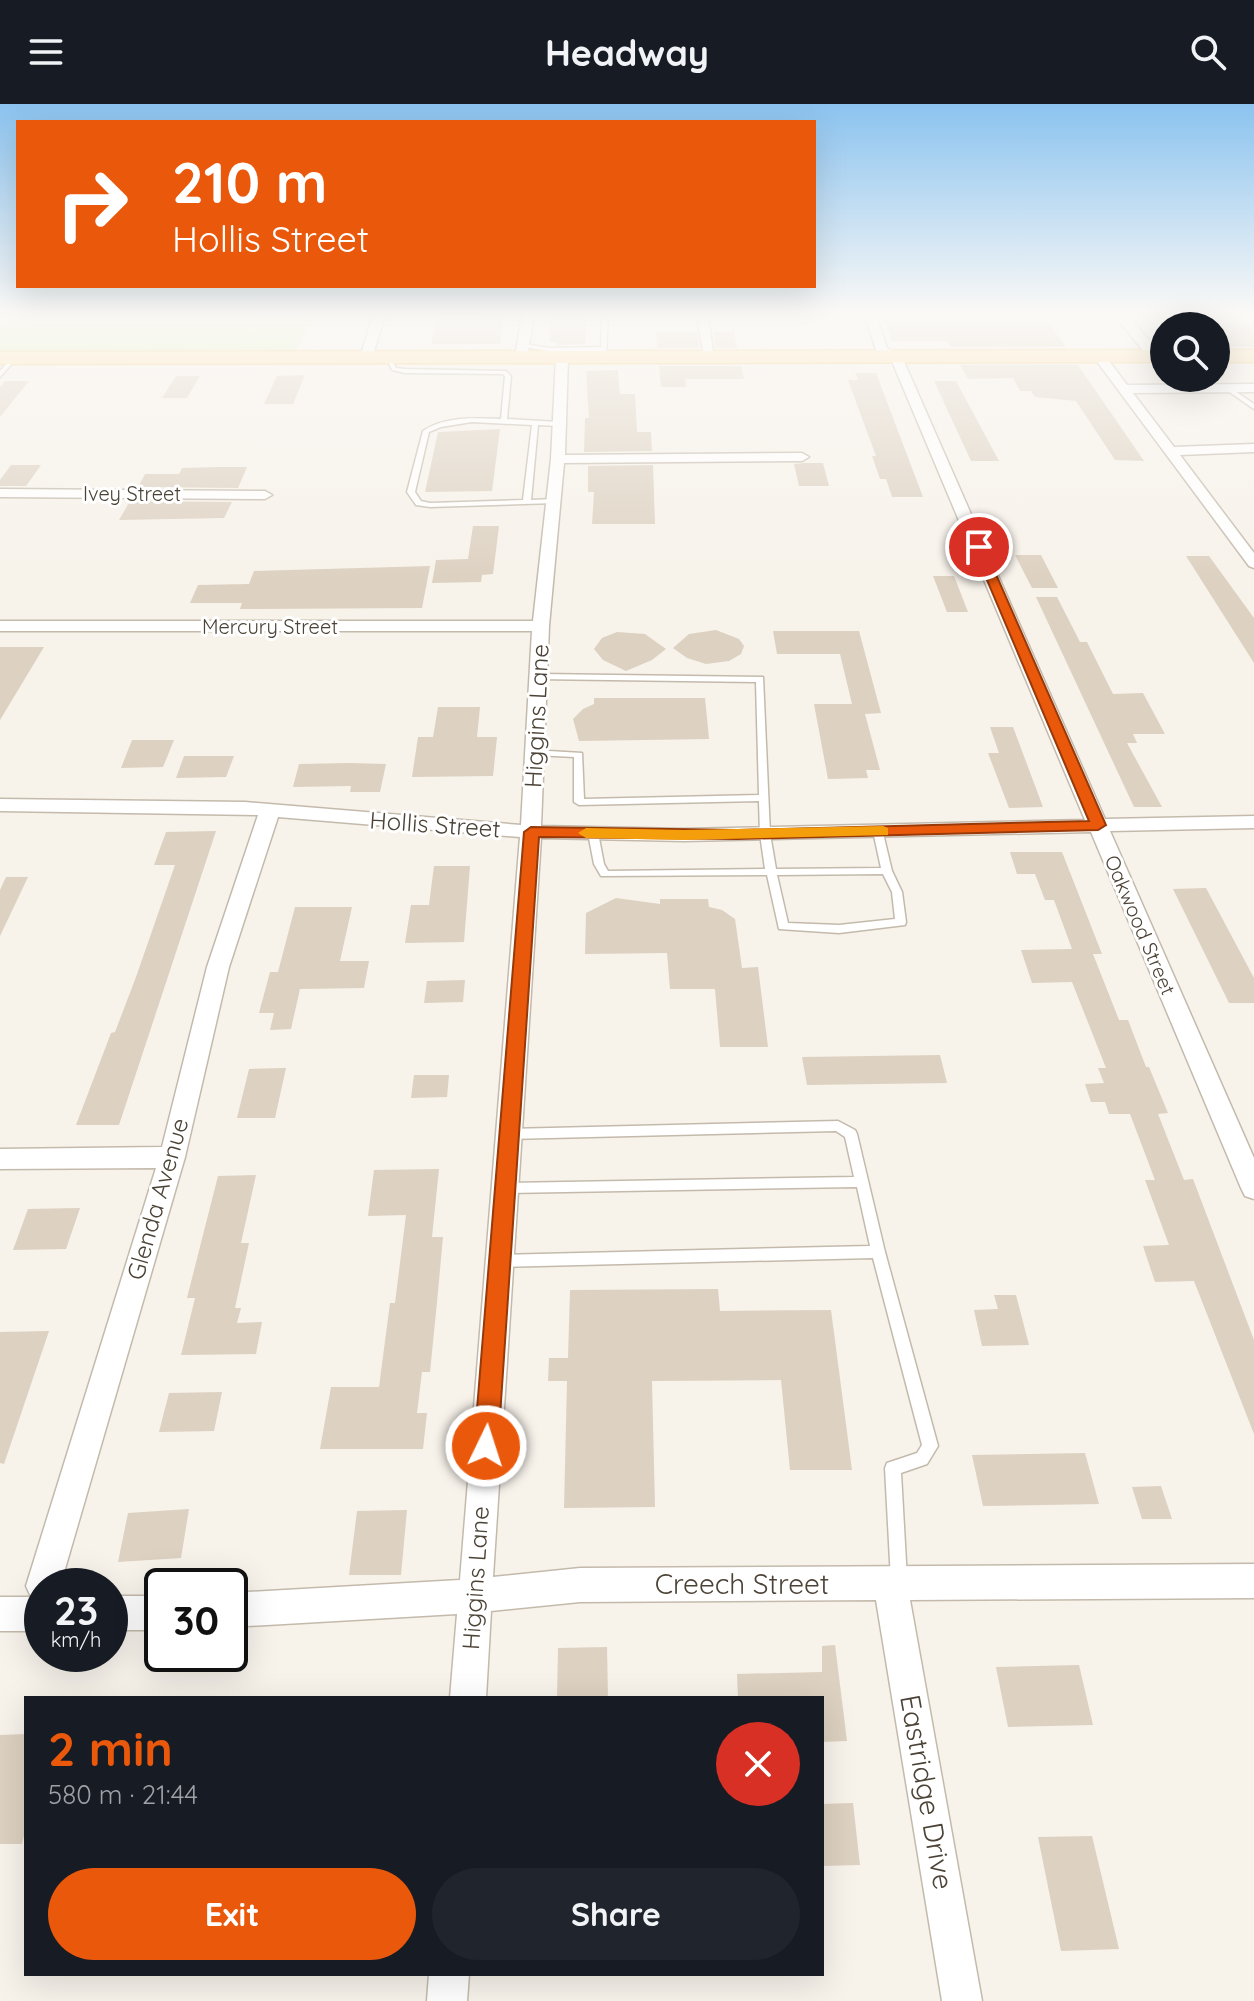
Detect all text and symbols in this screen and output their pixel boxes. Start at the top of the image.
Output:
icon: menu [24,30,68,74]
text: Headway [545,30,709,75]
icon: search [1186,30,1230,74]
text: 210 m [172,147,327,217]
icon: right [40,152,144,256]
text: Hollis Street [172,216,369,261]
map controls [1150,312,1230,392]
button: search [1150,312,1230,392]
street label: Ivey Street [83,481,181,506]
pin [945,513,1013,581]
icon: arrive [957,525,1001,569]
street label: Mercury Street [202,614,338,639]
street label: Higgins Lane [517,643,555,789]
street label: Hollis Street [369,804,502,844]
street label: Oakwood Street [1100,851,1181,999]
street label: Glenda Avenue [120,1114,194,1283]
position arrow [444,1404,528,1488]
street label: Higgins Lane [455,1505,495,1651]
street label: Creech Street [655,1566,829,1601]
speed limit sign: 30 [144,1568,248,1672]
text: 23 [54,1585,98,1635]
text: km/h [51,1627,101,1652]
street label: Eastridge Drive [893,1692,962,1892]
text: 2 min [48,1718,173,1778]
button: close [716,1722,800,1806]
text: 580 m · 21:44 [48,1778,198,1811]
button: Exit [48,1868,416,1960]
button: Share [432,1868,800,1960]

